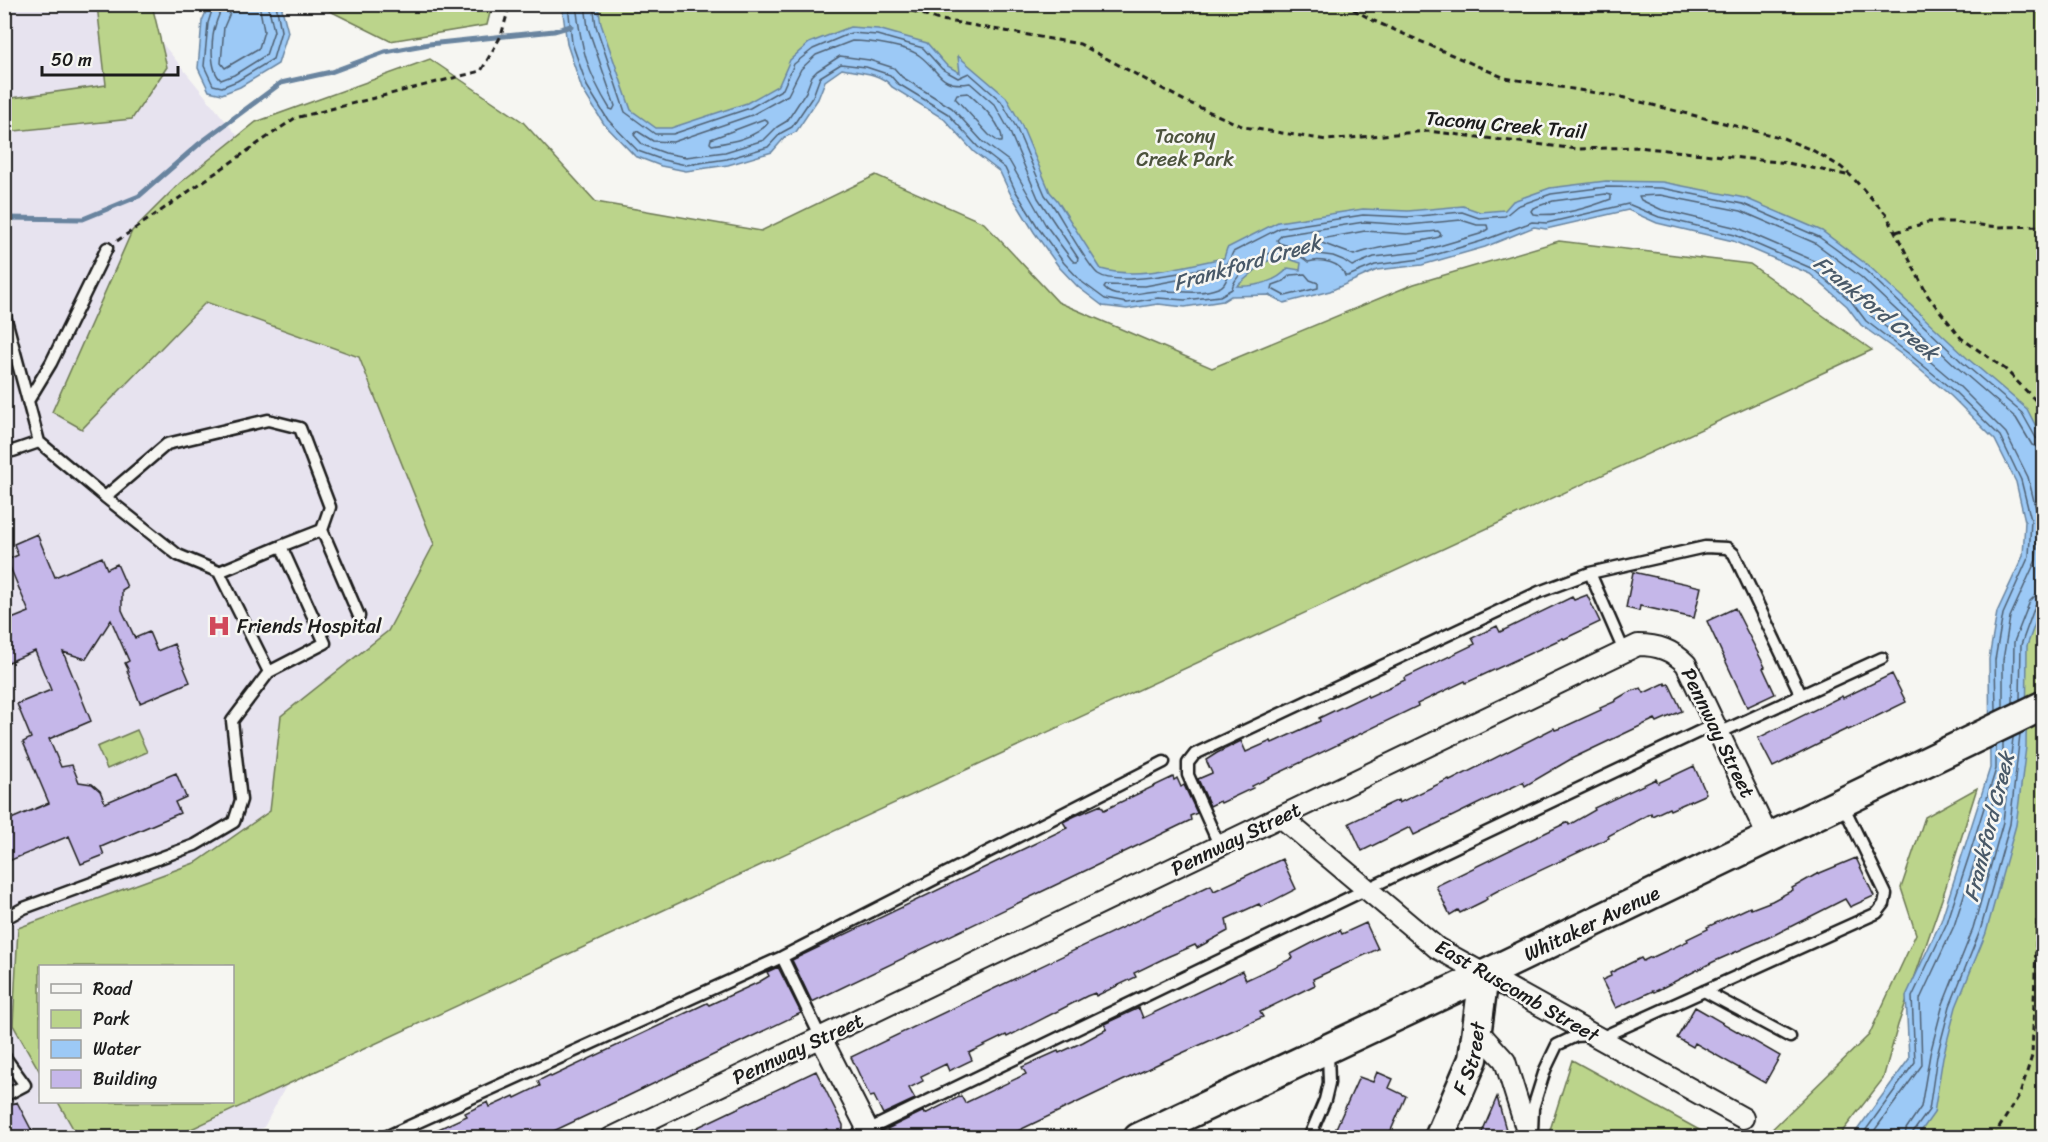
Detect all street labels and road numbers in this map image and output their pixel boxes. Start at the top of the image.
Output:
street label: Tacony Creek Trail [1424,101,1589,150]
street label: Pennway Street [1671,662,1765,805]
street label: Pennway Street [1165,792,1308,886]
street label: Whitaker Avenue [1517,875,1666,971]
street label: East Ruscomb Street [1428,930,1606,1053]
street label: Pennway Street [726,1003,870,1095]
street label: F Street [1442,1019,1495,1100]

